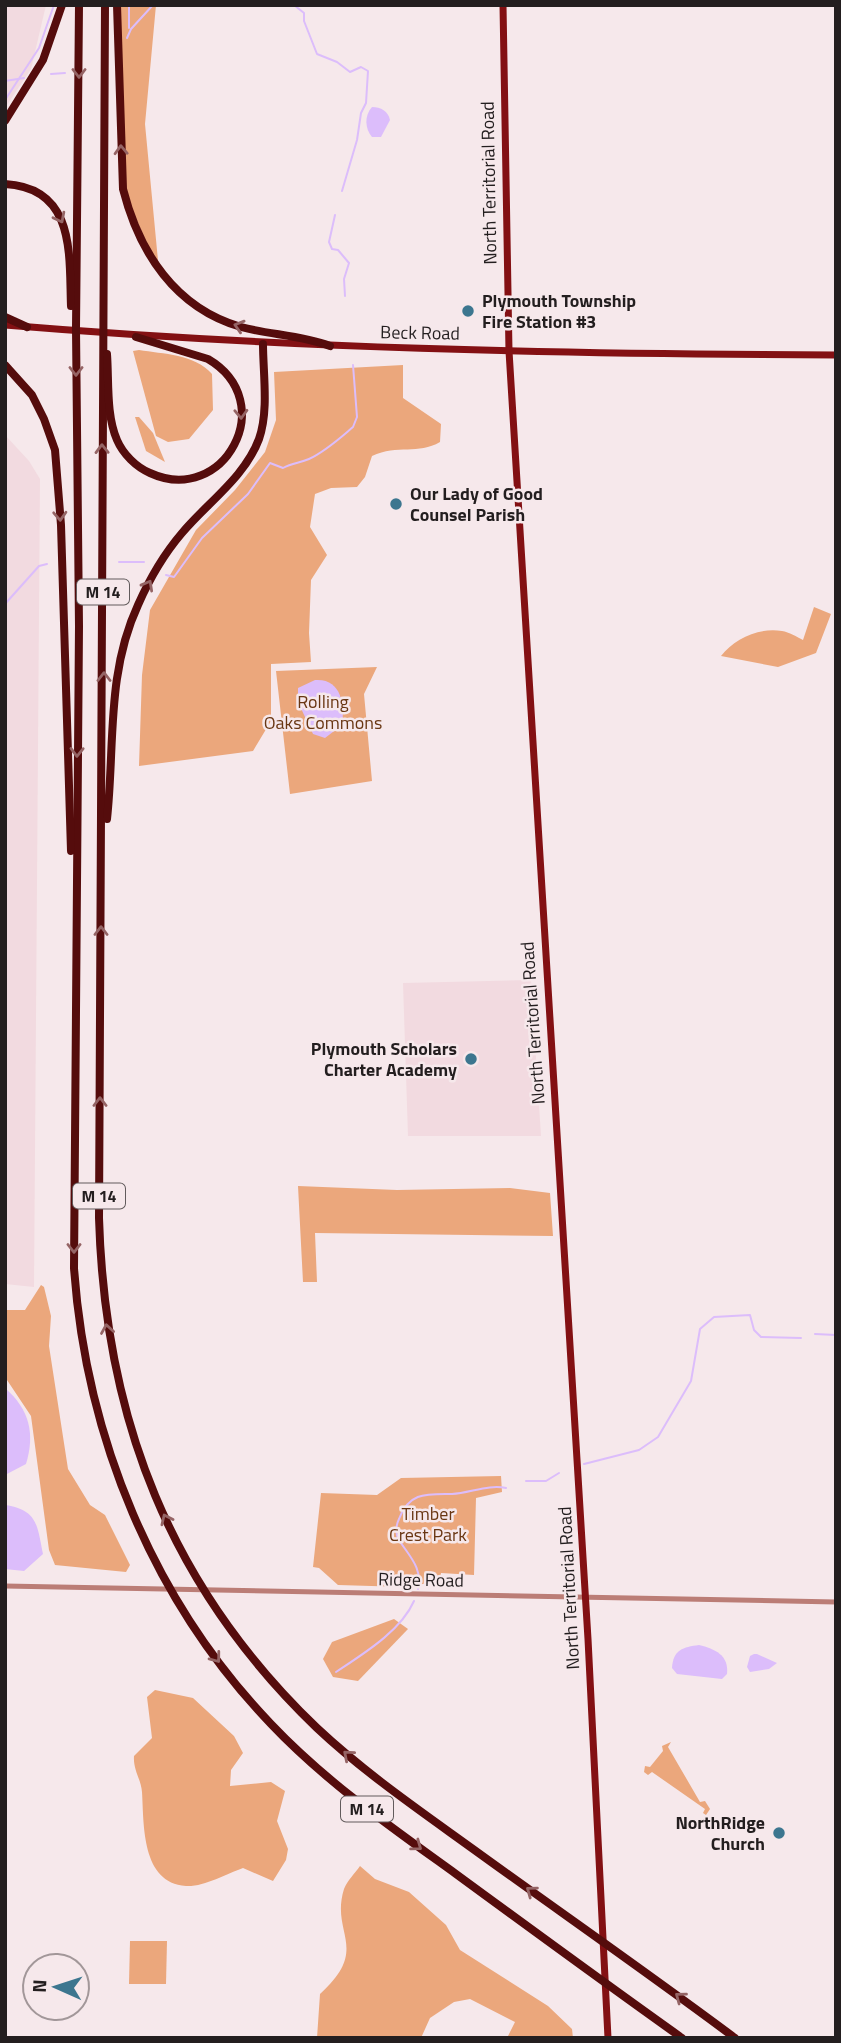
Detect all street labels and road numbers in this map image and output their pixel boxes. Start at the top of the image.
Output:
street label: North Territorial Road [474,101,503,265]
street label: Beck Road [380,318,460,347]
road number: M 14 [77,580,129,604]
street label: North Territorial Road [513,941,552,1105]
road number: M 14 [73,1184,125,1208]
street label: North Territorial Road [551,1506,586,1670]
street label: Ridge Road [378,1565,464,1594]
road number: M 14 [341,1797,393,1822]

